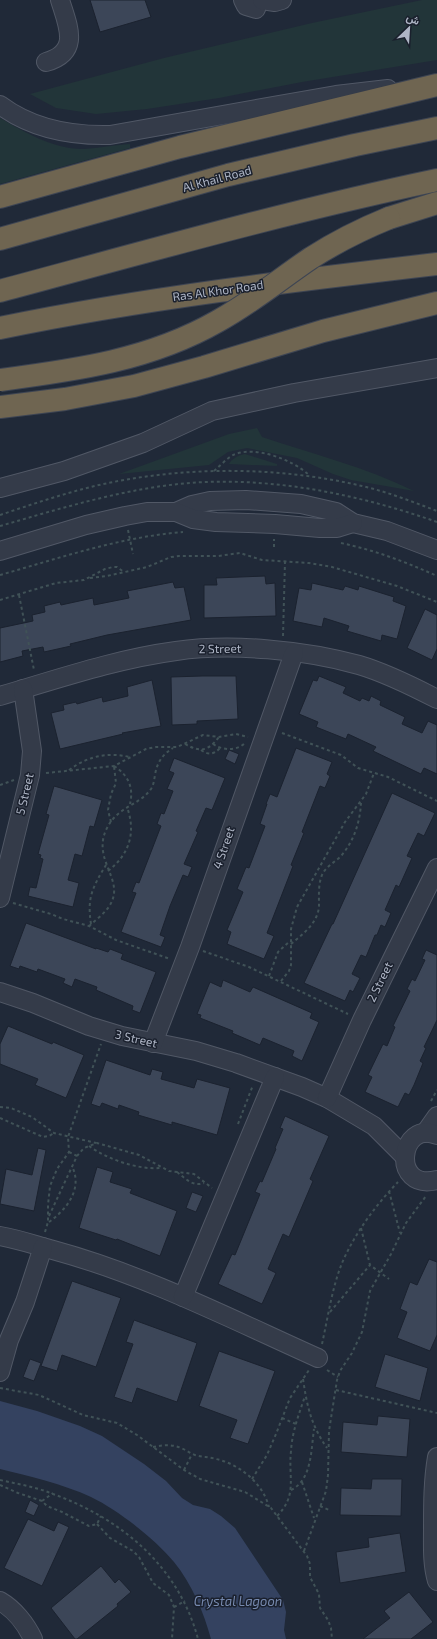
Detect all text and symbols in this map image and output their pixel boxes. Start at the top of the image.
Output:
north arrow [389,8,429,48]
text: ش [404,10,422,28]
street label: Al Khail Road [181,162,253,194]
street label: Ras Al Khor Road [172,277,264,303]
street label: 2 Street [198,641,242,655]
street label: 5 Street [12,771,36,816]
street label: 4 Street [209,824,237,870]
street label: 2 Street [363,959,395,1004]
street label: 3 Street [114,1026,159,1050]
water label: Crystal Lagoon [194,1593,282,1609]

